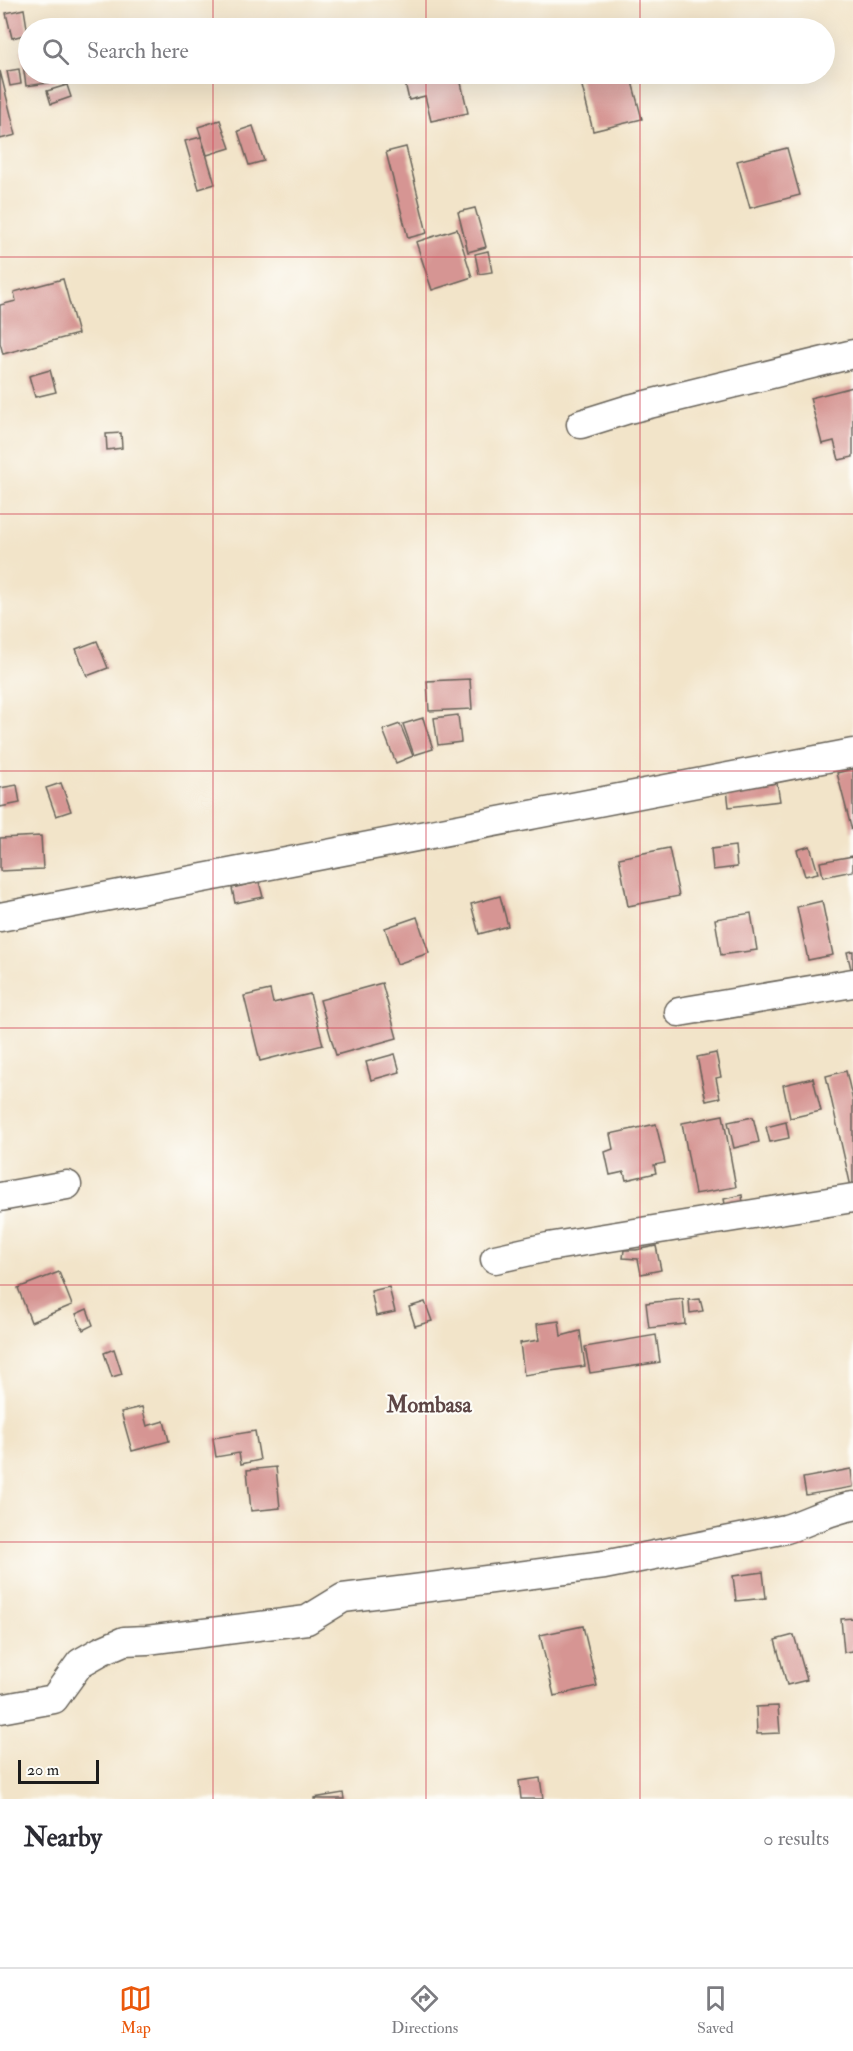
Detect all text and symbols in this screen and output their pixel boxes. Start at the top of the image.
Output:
search box [18,18,835,84]
icon: search [39,35,72,68]
text: Search here [87,37,189,65]
district label: Mombasa [386,1391,472,1419]
scale bar [18,1757,99,1784]
text: 20 m [27,1760,59,1780]
text: Nearby [24,1822,102,1854]
text: 0 results [763,1826,829,1851]
tab: Map [119,1982,152,2038]
tab: Directions [391,1982,458,2038]
tab: Saved [697,1982,734,2038]

